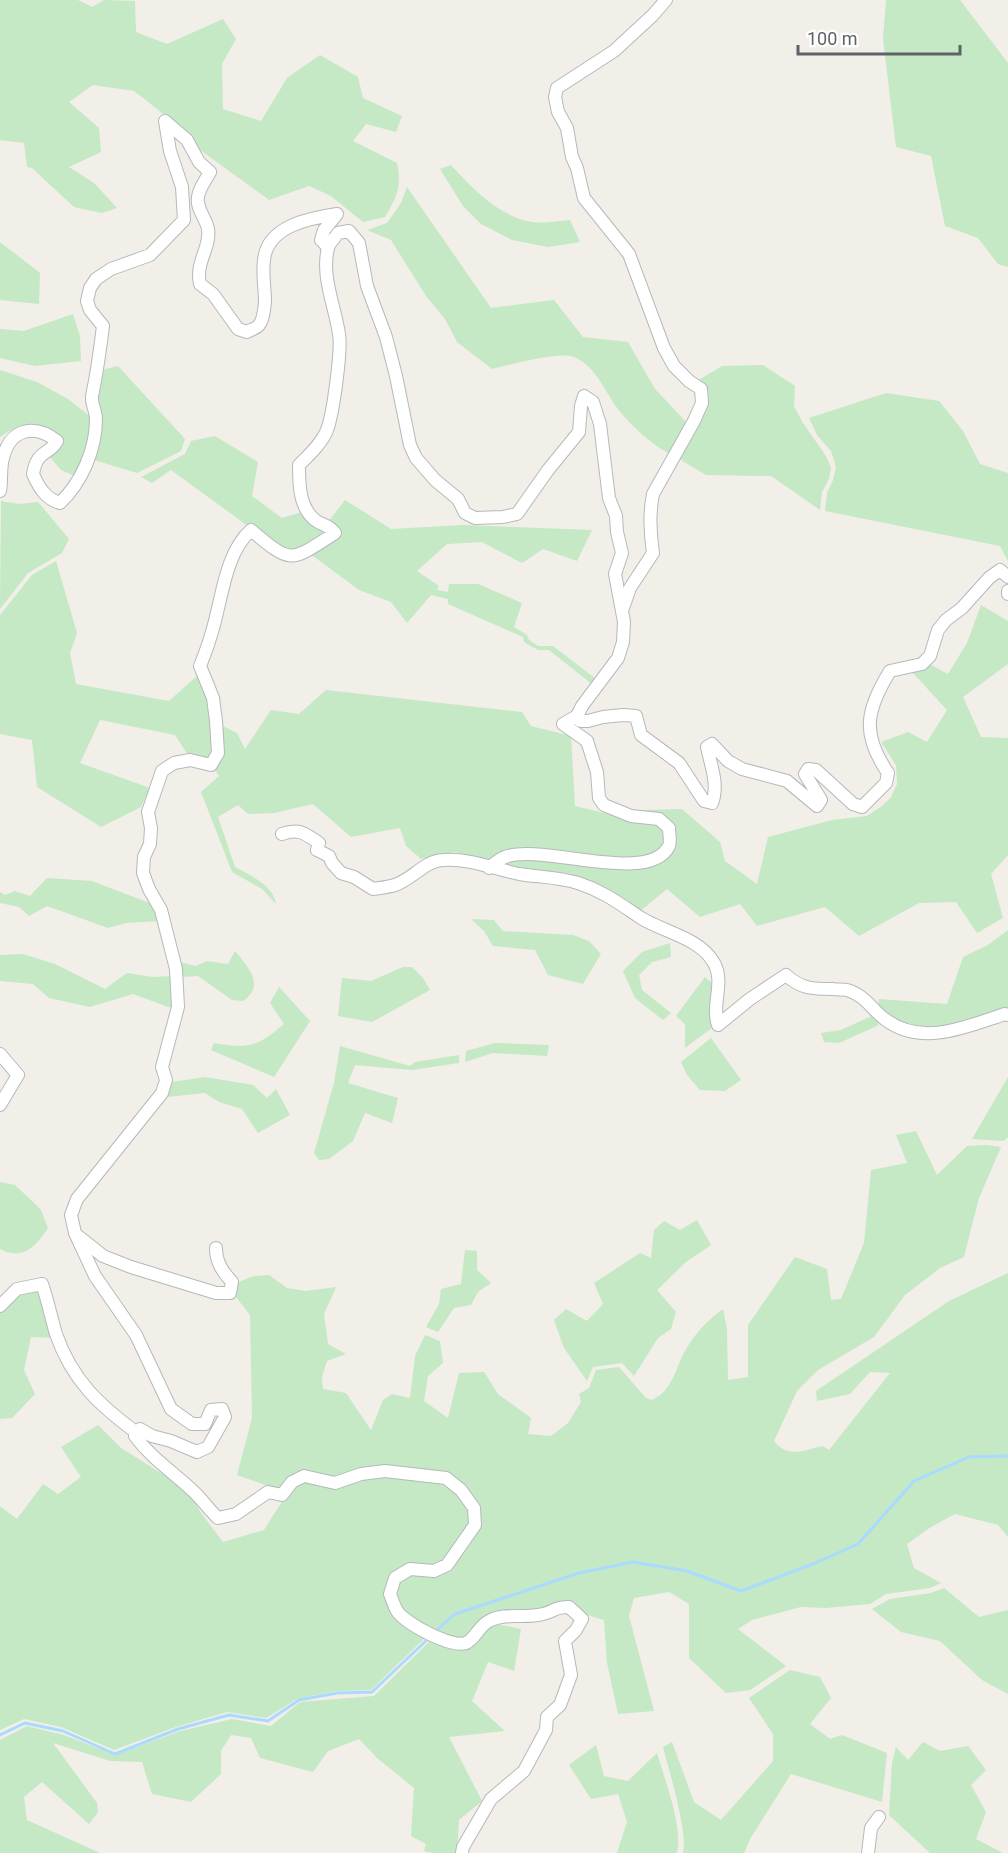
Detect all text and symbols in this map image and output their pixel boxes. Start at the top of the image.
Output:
scale bar [798,18,960,56]
text: 100 m [807,28,858,49]

